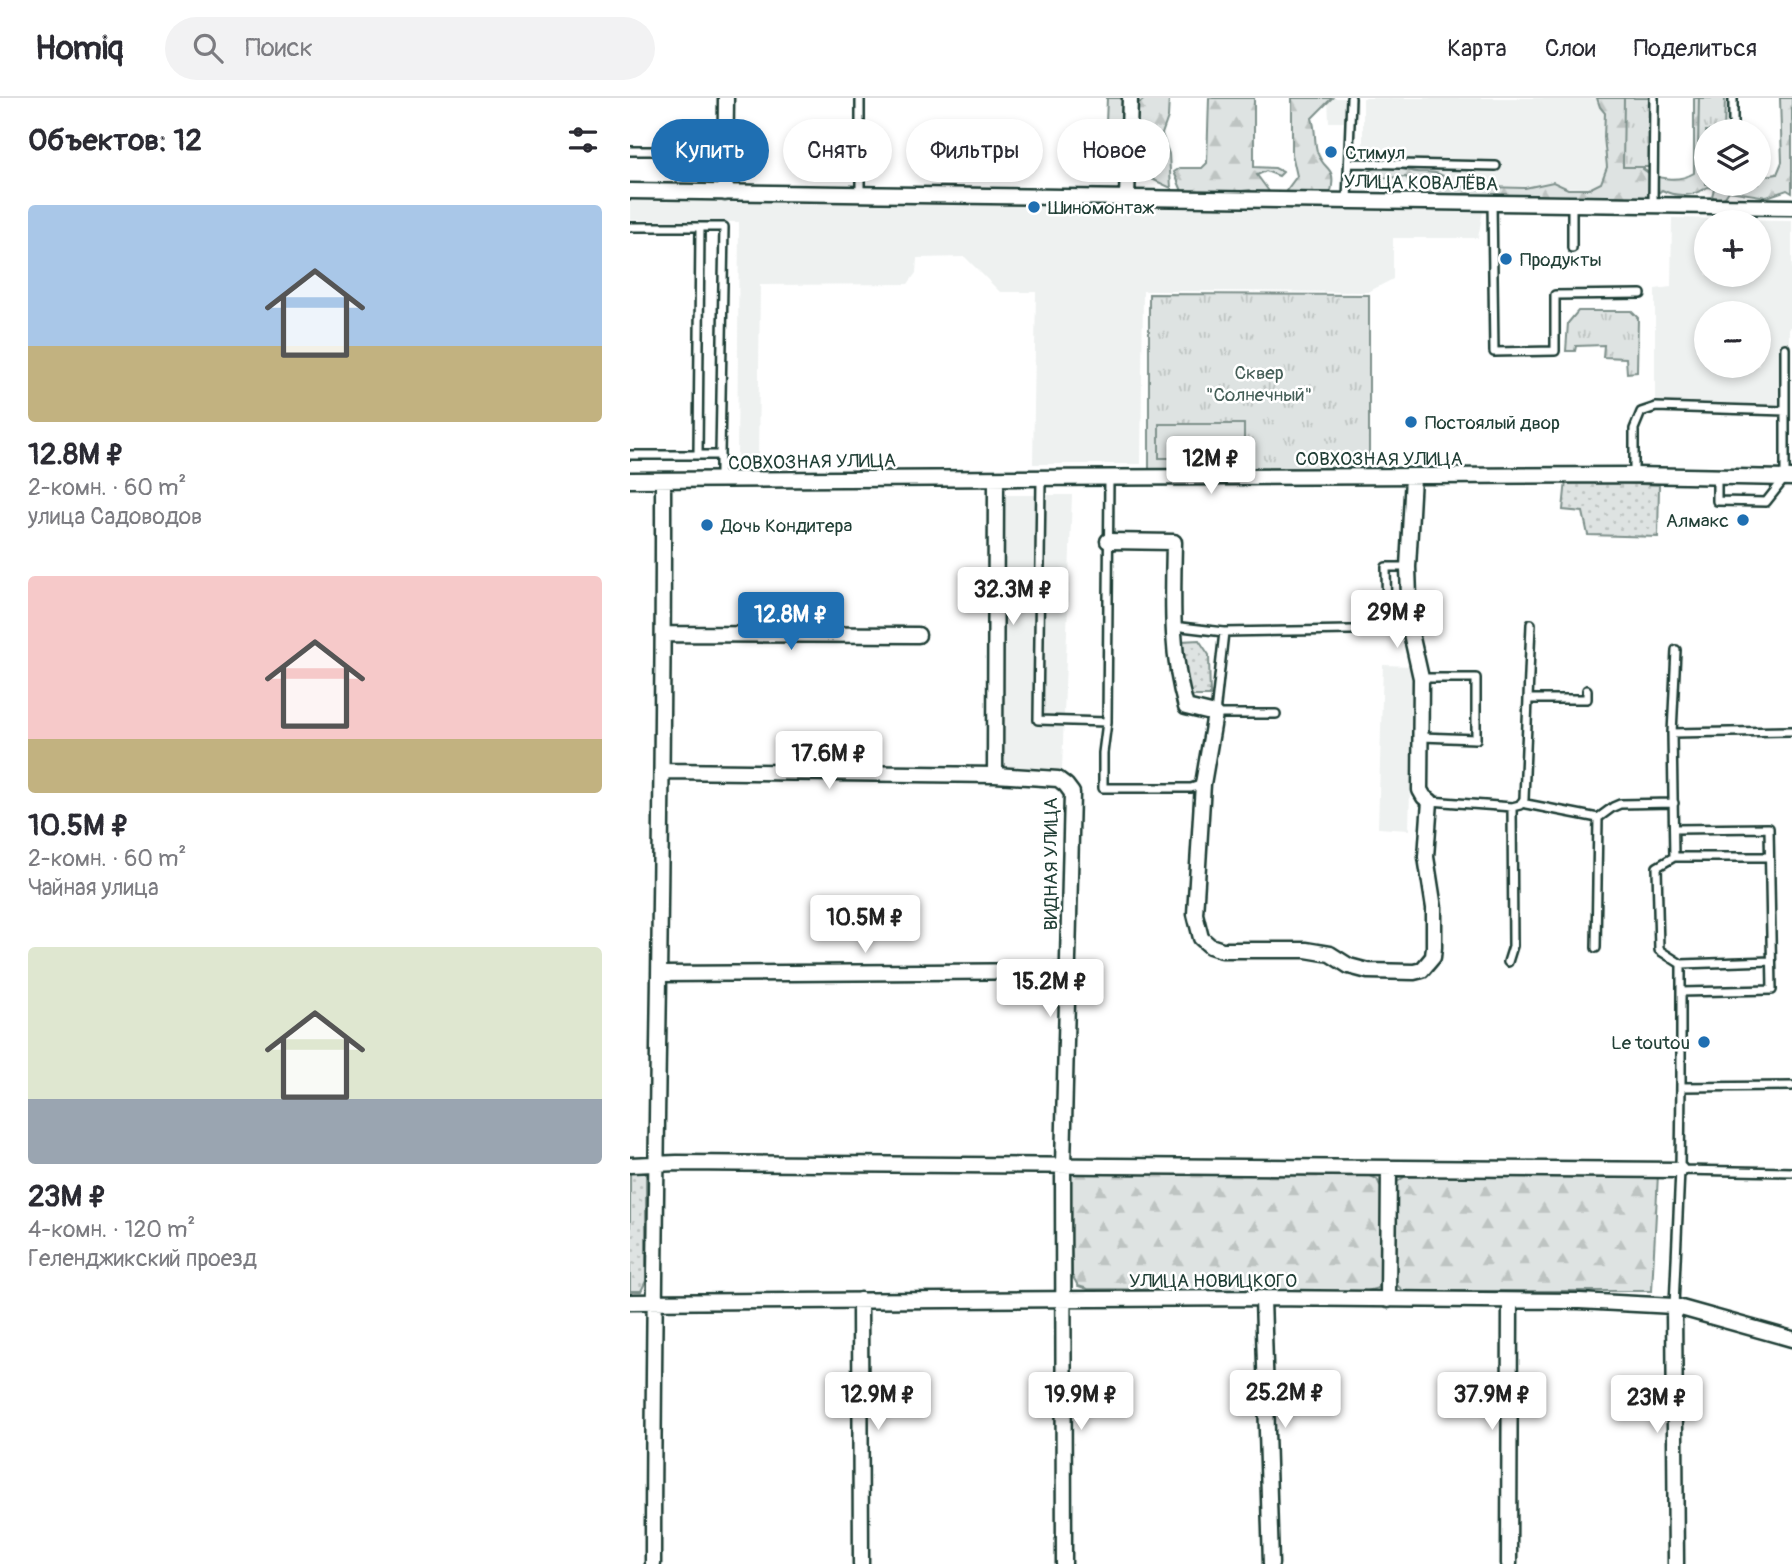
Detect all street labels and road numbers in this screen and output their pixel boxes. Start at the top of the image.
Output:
street label: УЛИЦА КОВАЛЁВА [1343,170,1498,196]
street label: СОВХОЗНАЯ УЛИЦА [1295,447,1463,471]
street label: СОВХОЗНАЯ УЛИЦА [728,449,896,475]
street label: ВИДНАЯ УЛИЦА [1039,797,1063,931]
street label: УЛИЦА НОВИЦКОГО [1129,1269,1297,1293]

